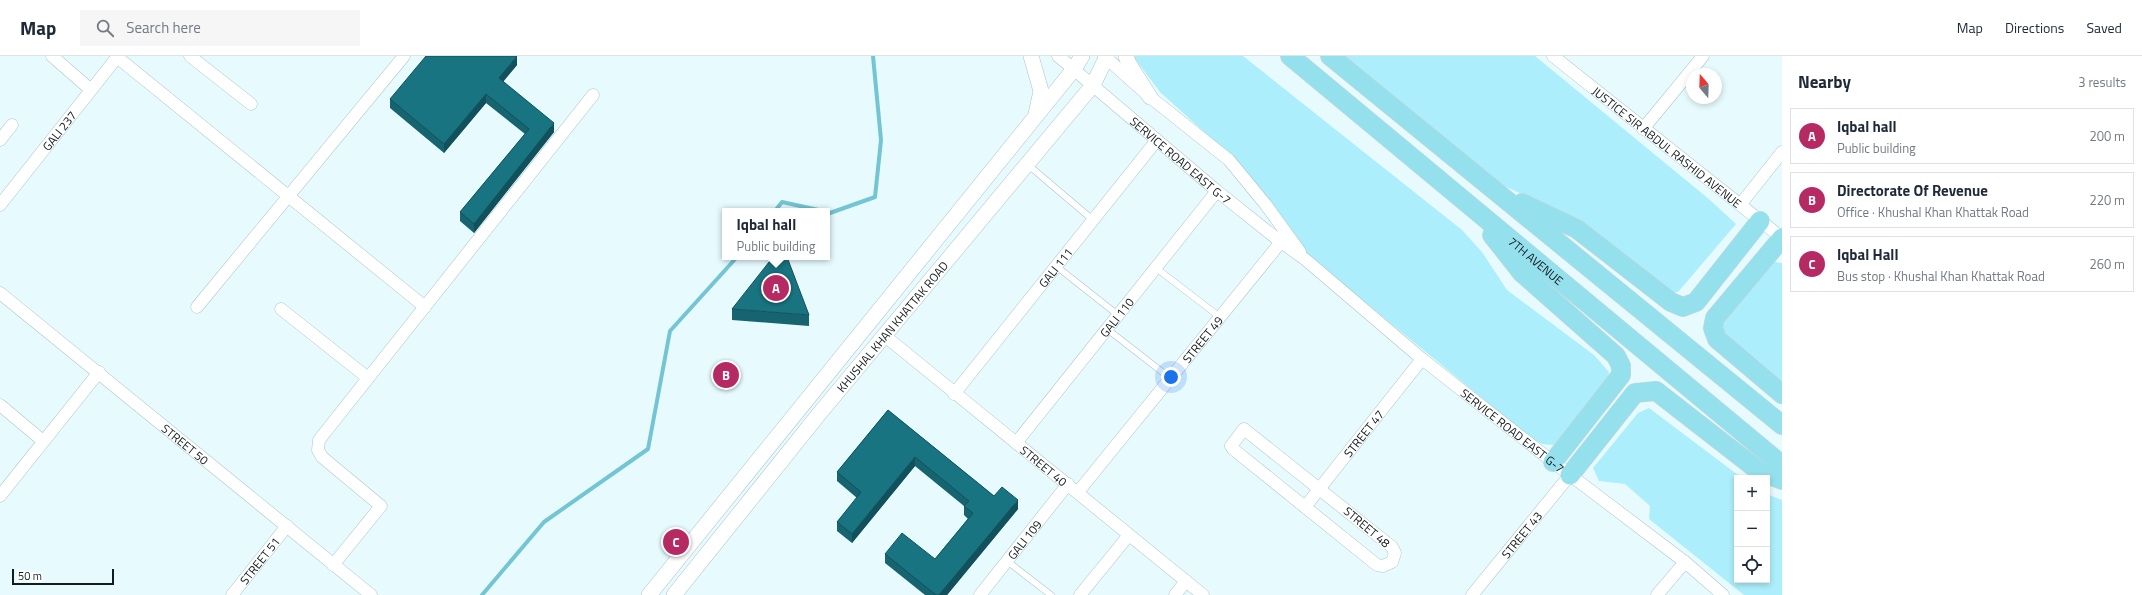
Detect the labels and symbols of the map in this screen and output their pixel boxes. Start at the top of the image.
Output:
north arrow [1686,68,1722,104]
street label: JUSTICE SIR ABDUL RASHID AVENUE [1589,82,1746,212]
street label: GALI 237 [37,107,81,154]
street label: SERVICE ROAD EAST G-7 [1126,112,1236,209]
street label: 7TH AVENUE [1504,232,1568,289]
street label: GALI 111 [1033,244,1077,291]
street label: KHUSHAL KHAN KHATTAK ROAD [832,256,953,396]
pin: A [763,273,789,303]
street label: GALI 110 [1095,293,1138,341]
street label: STREET 49 [1177,311,1227,367]
pin: B [713,360,739,390]
your location [1161,367,1181,387]
street label: SERVICE ROAD EAST G-7 [1457,383,1569,477]
street label: STREET 47 [1338,405,1388,461]
street label: STREET 50 [158,419,213,469]
street label: STREET 40 [1016,440,1072,491]
street label: STREET 48 [1339,502,1395,552]
street label: STREET 43 [1496,507,1546,562]
street label: GALI 109 [1002,515,1046,563]
pin: C [663,527,689,557]
street label: STREET 51 [235,533,284,588]
scale bar [12,567,114,586]

